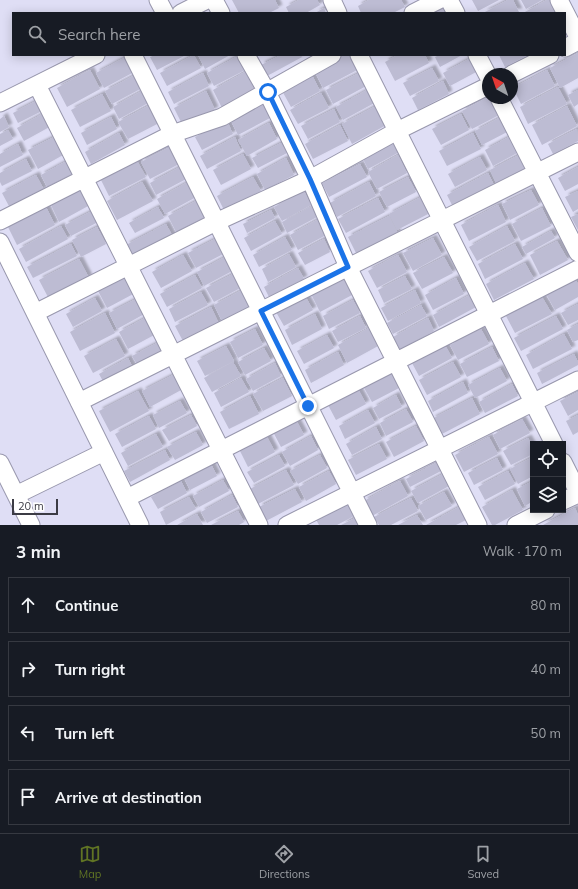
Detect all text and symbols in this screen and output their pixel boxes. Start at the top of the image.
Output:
search box [12,12,566,56]
icon: search [26,23,48,45]
text: Search here [58,25,140,44]
north arrow [482,68,518,104]
route start [259,83,277,101]
route end [299,397,317,415]
map controls [530,441,566,513]
button: locate [530,441,566,477]
button: layers [530,477,566,513]
scale bar [12,497,58,516]
text: 20 m [18,499,44,513]
text: 3 min [16,541,61,562]
text: Walk · 170 m [483,543,562,559]
icon: ahead [17,594,39,616]
text: Continue [55,596,118,615]
text: 80 m [531,597,561,613]
icon: right [17,658,39,680]
text: Turn right [55,660,125,679]
text: 40 m [531,661,561,677]
icon: left [17,722,39,744]
text: Turn left [55,724,114,743]
text: 50 m [531,725,561,741]
icon: arrive [17,786,39,808]
text: Arrive at destination [55,788,202,807]
tab: Map [79,843,101,881]
tab: Directions [259,843,310,881]
tab: Saved [467,843,499,881]

